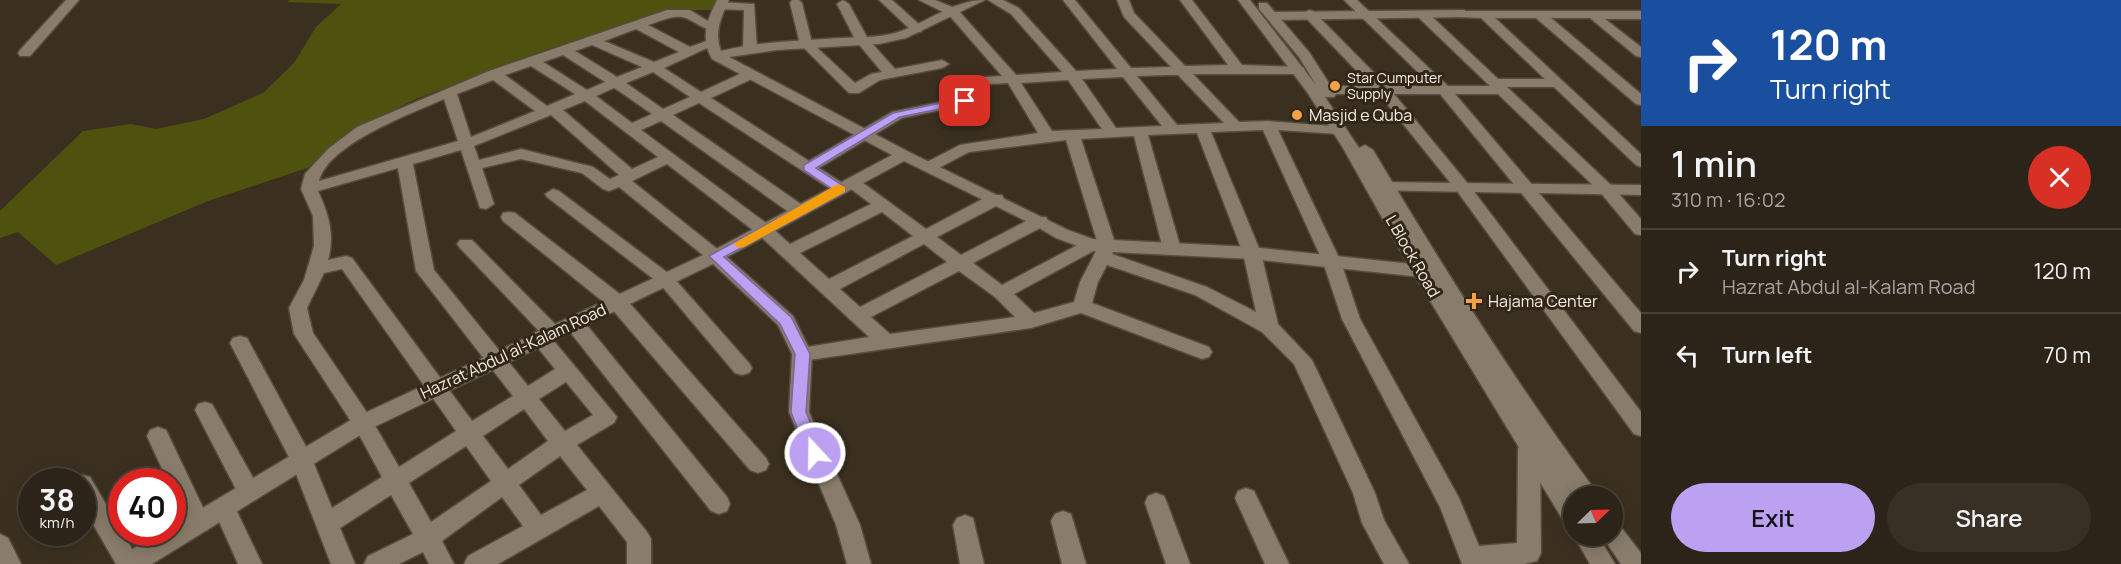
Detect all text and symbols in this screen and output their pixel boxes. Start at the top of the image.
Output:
text: 120 m [1770,15,1887,73]
icon: right [1671,24,1749,102]
place label: Star Cumputer Supply [1347,68,1442,103]
text: Turn right [1770,70,1891,107]
pin [939,75,990,126]
marker: Star Cumputer Supply [1328,79,1342,93]
icon: arrive [948,84,981,117]
place label: Masjid e Quba [1309,104,1412,126]
marker: Masjid e Quba [1290,108,1304,122]
text: 1 min [1671,139,1757,188]
button: close [2028,146,2091,209]
text: 310 m · 16:02 [1671,186,1785,213]
street label: L Block Road [1381,211,1445,301]
text: Turn right [1722,243,1827,273]
icon: right [1671,255,1704,288]
text: 120 m [2033,256,2091,286]
text: Hazrat Abdul al-Kalam Road [1722,273,1976,300]
place label: Hajama Center [1488,290,1598,312]
marker: Hajama Center [1465,292,1483,310]
street label: Hazrat Abdul al-Kalam Road [416,298,610,404]
icon: left [1671,339,1704,372]
text: Turn left [1722,340,1812,370]
text: 70 m [2043,340,2091,370]
position arrow [783,421,847,485]
speed limit sign: 40 [108,468,186,546]
text: 38 [39,479,75,520]
button: Exit [1671,483,1875,552]
button: Share [1887,483,2091,552]
north arrow [1563,486,1623,546]
map controls [1563,486,1623,546]
text: km/h [40,512,74,533]

